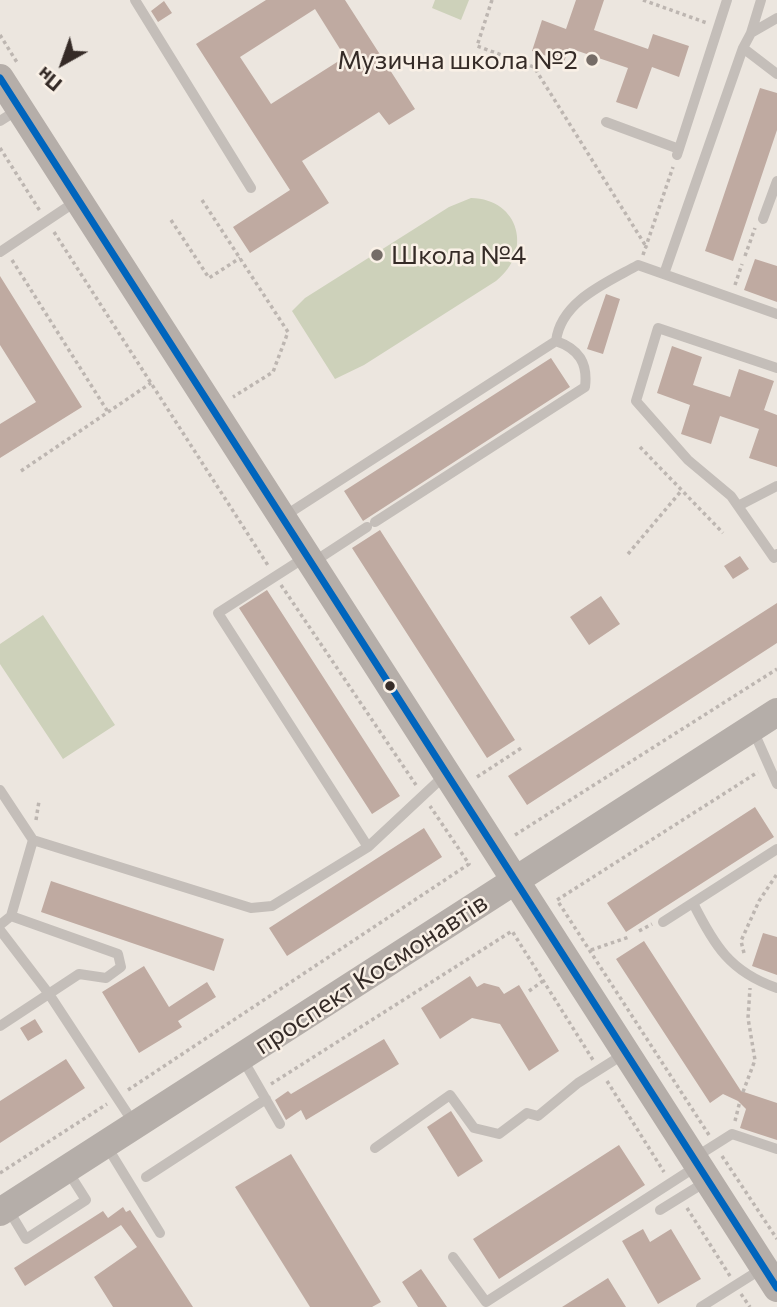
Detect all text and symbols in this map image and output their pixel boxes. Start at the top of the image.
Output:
north arrow [28,28,98,98]
place label: Музична школа №2 [337,44,578,76]
marker: Музична школа №2 [584,52,600,68]
text: Пн [32,63,66,96]
place label: Школа №4 [391,239,526,271]
marker: Школа №4 [369,247,385,263]
unlabelled marker [383,679,397,693]
street label: проспект Космонавтів [249,887,493,1061]

